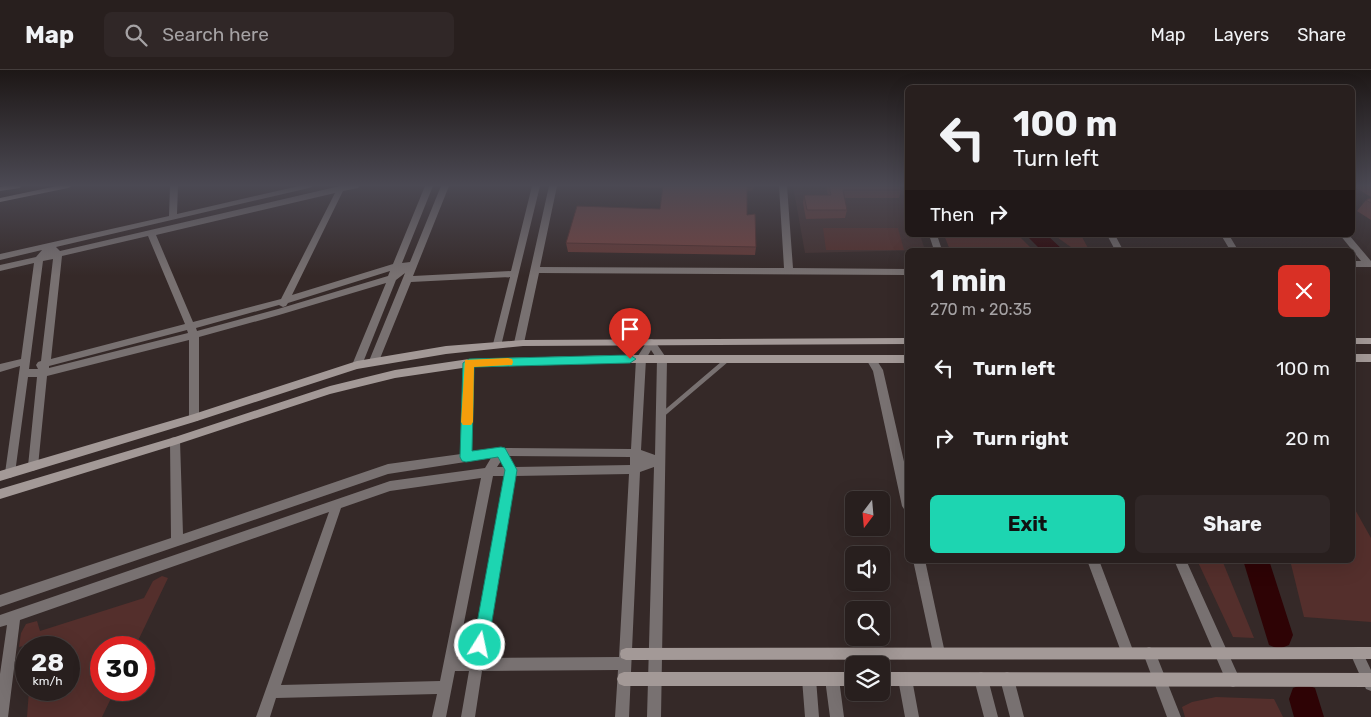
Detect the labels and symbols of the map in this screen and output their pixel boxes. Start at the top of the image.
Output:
pin [609,308,651,359]
north arrow [845,491,890,536]
position arrow [453,618,505,670]
speed limit sign: 30 [90,636,155,701]

